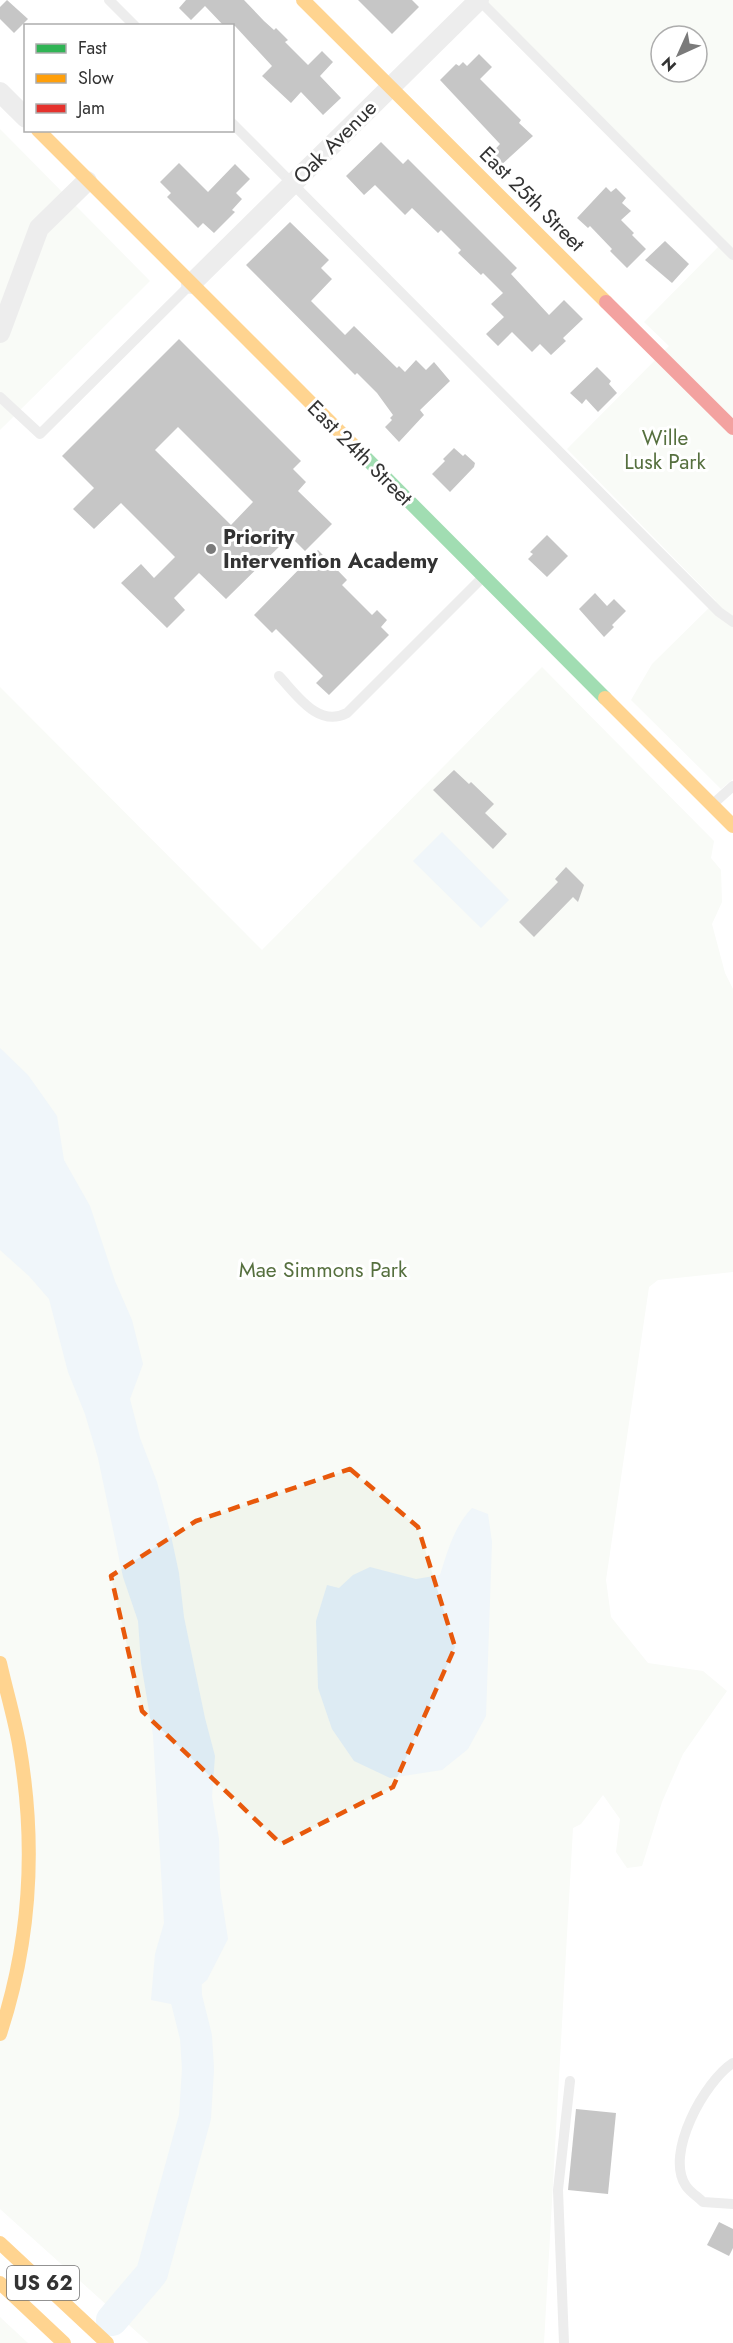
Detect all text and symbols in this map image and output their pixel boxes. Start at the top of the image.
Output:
legend [24,24,234,132]
north arrow [649,24,709,84]
text: Fast [78,35,107,61]
text: N [656,52,681,77]
text: Slow [78,65,115,91]
street label: Oak Avenue [286,93,384,191]
text: Jam [76,95,105,121]
street label: East 25th Street [473,140,591,258]
street label: East 24th Street [301,394,419,512]
park label: Wille Lusk Park [624,423,706,477]
place label: Priority Intervention Academy [223,522,439,576]
marker: Priority Intervention Academy [204,542,218,556]
park label: Mae Simmons Park [239,1255,408,1285]
road number: US 62 [7,2266,79,2300]

